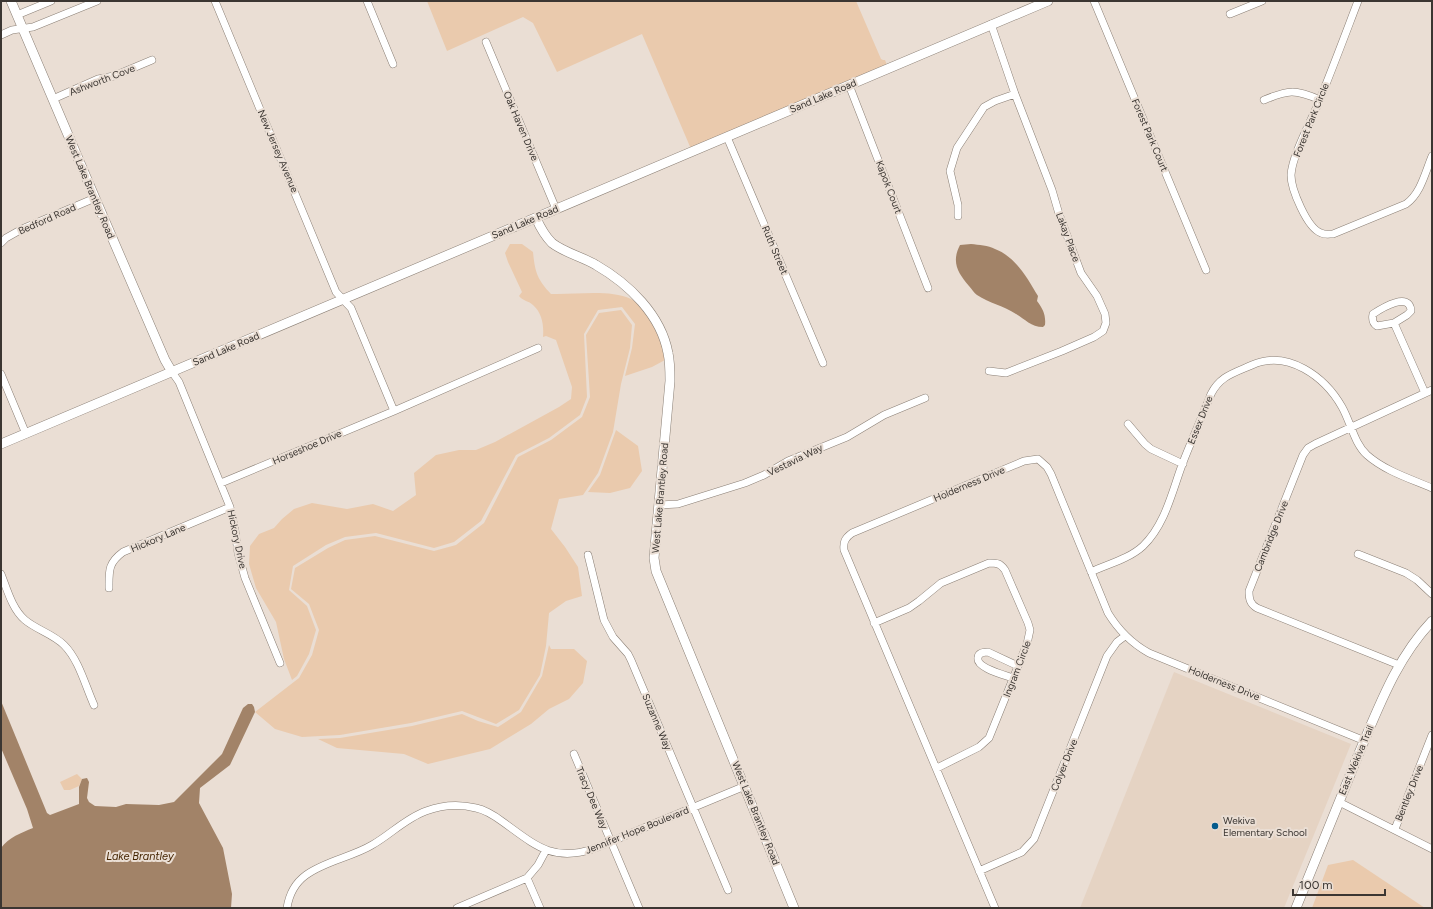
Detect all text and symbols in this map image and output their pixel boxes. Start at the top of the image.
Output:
street label: Ashworth Cove [67,61,137,98]
street label: Sand Lake Road [788,76,858,116]
street label: Forest Park Circle [1290,81,1332,159]
street label: Oak Haven Drive [500,89,542,163]
street label: Forest Park Court [1129,96,1171,174]
street label: New Jersey Avenue [255,108,302,195]
street label: West Lake Brantley Road [62,133,118,241]
street label: Kapok Court [873,159,905,216]
street label: Bedford Road [16,200,78,237]
street label: Sand Lake Road [490,202,560,242]
street label: Lakay Place [1053,210,1083,264]
street label: Ruth Street [759,224,791,277]
street label: Sand Lake Road [191,329,261,369]
street label: Essex Drive [1184,393,1216,446]
street label: Horseshoe Drive [270,426,344,467]
street label: Vestavia Way [765,441,825,479]
street label: West Lake Brantley Road [649,442,671,554]
street label: Holderness Drive [931,463,1007,505]
street label: Cambridge Drive [1251,498,1291,573]
street label: Hickory Drive [224,508,250,570]
street label: Hickory Lane [129,520,188,555]
street label: Ingram Circle [1000,638,1034,699]
street label: Holderness Drive [1186,663,1262,703]
street label: Suzanne Way [639,692,675,753]
street label: East Wekiva Trail [1335,723,1377,797]
street label: Colyer Drive [1048,737,1080,793]
street label: West Lake Brantley Road [729,759,783,867]
street label: Bentley Drive [1392,763,1426,823]
street label: Tracy Dee Way [573,765,611,832]
street label: Jennifer Hope Boulevard [583,803,691,857]
place label: Wekiva Elementary School [1223,814,1307,839]
marker: Wekiva Elementary School [1210,821,1220,831]
water label: Lake Brantley [106,850,175,863]
scale bar [1293,871,1385,897]
text: 100 m [1299,878,1333,892]

